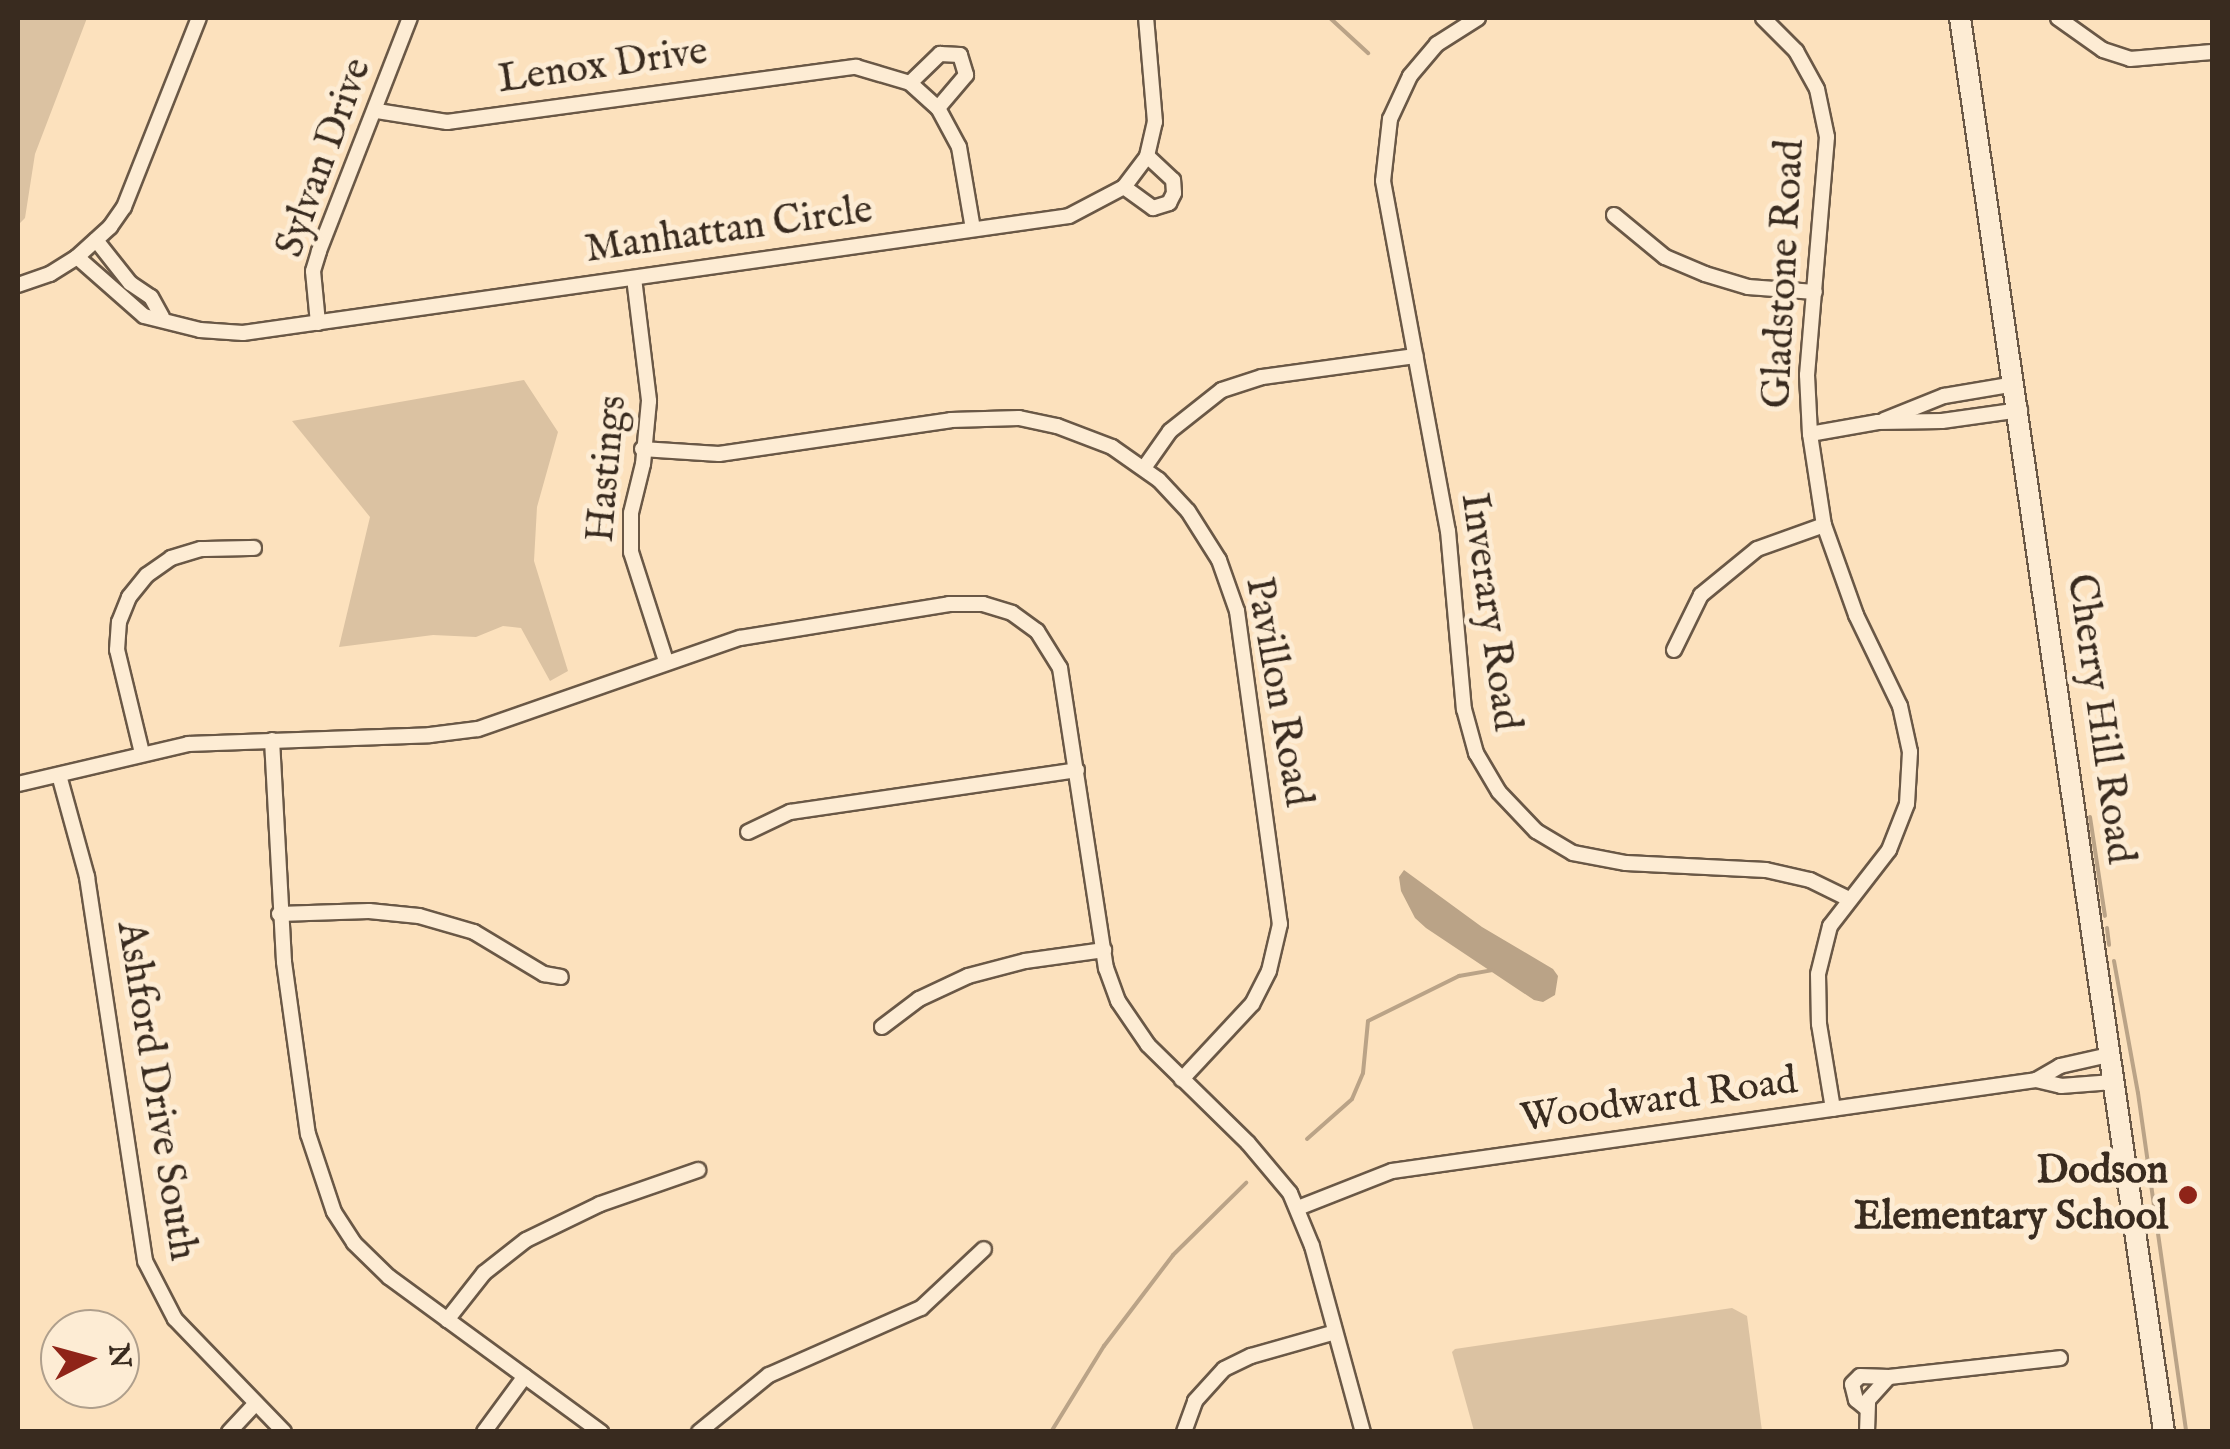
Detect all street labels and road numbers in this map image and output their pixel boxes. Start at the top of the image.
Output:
street label: Lenox Drive [495,29,711,105]
street label: Sylvan Drive [267,52,383,264]
street label: Gladstone Road [1754,138,1816,410]
street label: Manhattan Circle [582,187,876,275]
street label: Hastings [578,394,638,544]
street label: Inverary Road [1449,490,1529,734]
street label: Cherry Hill Road [2055,571,2143,867]
street label: Pavillon Road [1233,574,1321,810]
street label: Ashford Drive South [105,918,205,1264]
street label: Woodward Road [1518,1058,1800,1144]

